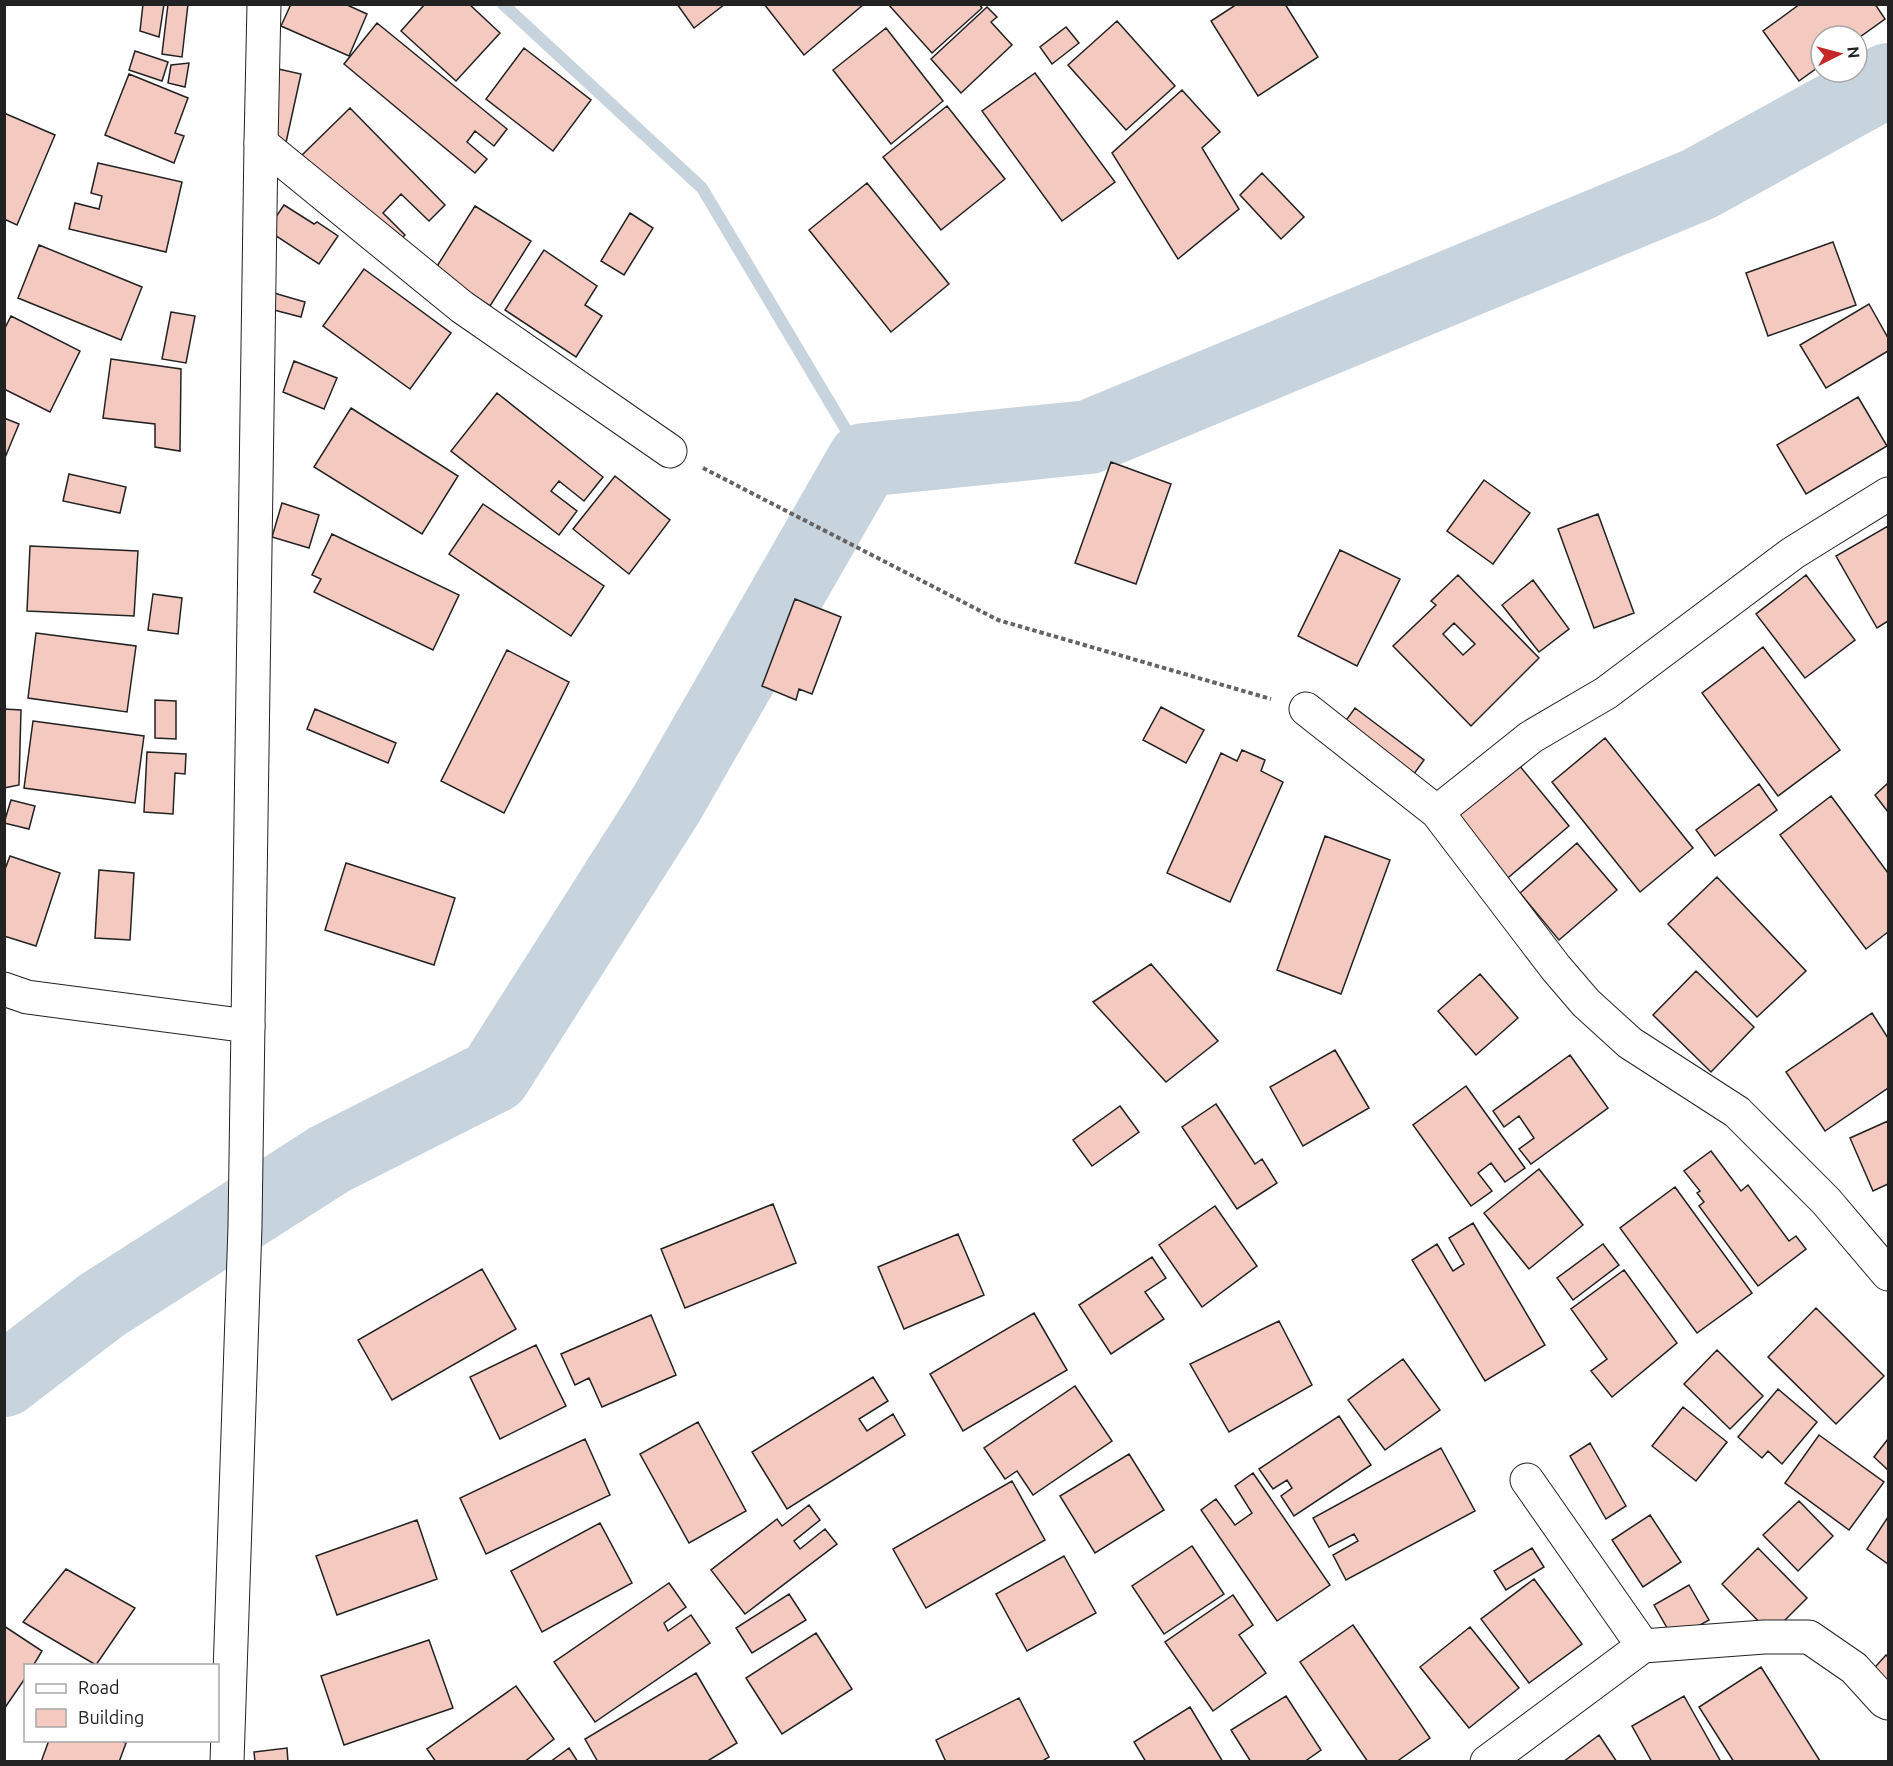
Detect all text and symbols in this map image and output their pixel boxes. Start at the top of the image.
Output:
north arrow [1809,24,1869,84]
text: N [1844,46,1863,59]
legend [24,1664,219,1742]
text: Road [78,1677,120,1697]
text: Building [78,1707,144,1727]

